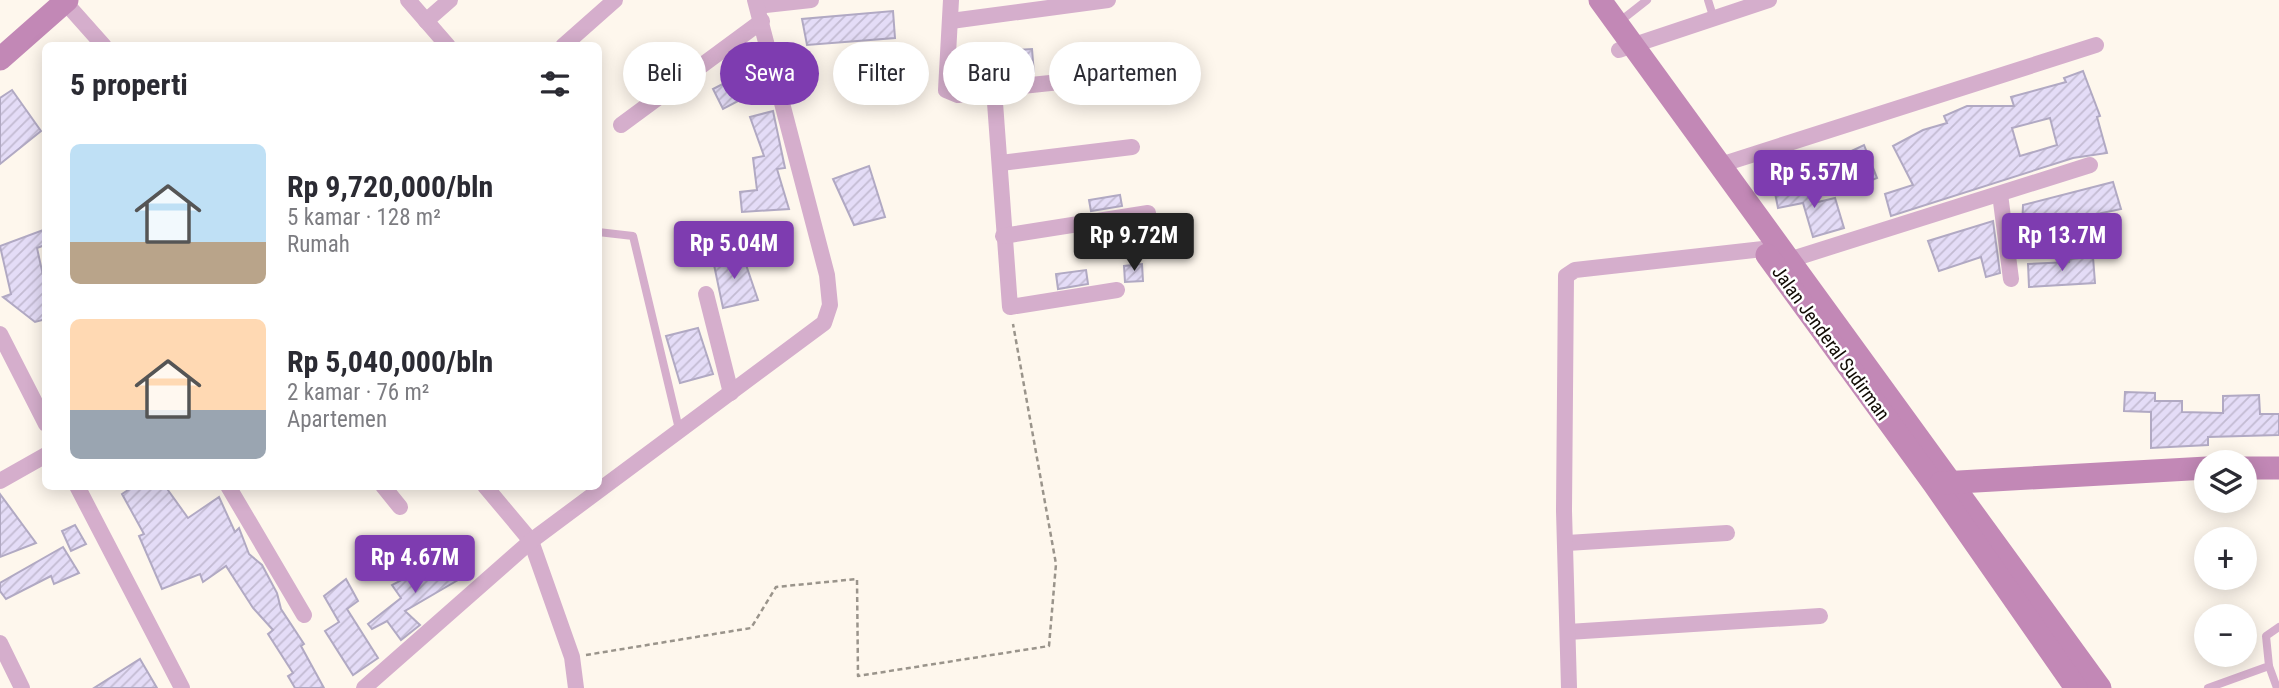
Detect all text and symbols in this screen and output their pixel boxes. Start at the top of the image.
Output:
chip: Beli [623,42,706,105]
chip: Sewa [720,42,819,105]
chip: Filter [833,42,929,105]
chip: Baru [943,42,1035,105]
chip: Apartemen [1049,42,1201,105]
icon: filters [536,65,574,103]
text: 5 properti [70,67,188,102]
pin: Rp 5.57M [1742,150,1886,210]
text: Rp 5.57M [1770,159,1858,186]
text: Rp 9,720,000/bln [287,169,493,204]
icon: home [126,172,210,256]
text: 5 kamar · 128 m² [287,204,441,231]
pin: Rp 9.72M [1062,214,1206,273]
pin: Rp 13.7M [1990,214,2134,273]
pin: Rp 5.04M [662,222,806,281]
text: Rp 9.72M [1090,222,1178,249]
text: Rp 13.7M [2018,222,2106,249]
text: Rp 5.04M [690,230,778,257]
text: Rumah [287,231,350,258]
street label: Jalan Jenderal Sudirman [1767,261,1895,425]
text: Rp 5,040,000/bln [287,344,493,379]
icon: home [126,347,210,431]
text: 2 kamar · 76 m² [287,379,429,406]
text: Apartemen [287,406,387,433]
map controls [2194,450,2257,667]
button: layers [2194,450,2257,513]
button: + [2194,527,2257,590]
pin: Rp 4.67M [343,536,487,595]
text: Rp 4.67M [371,544,459,571]
button: − [2194,604,2257,667]

